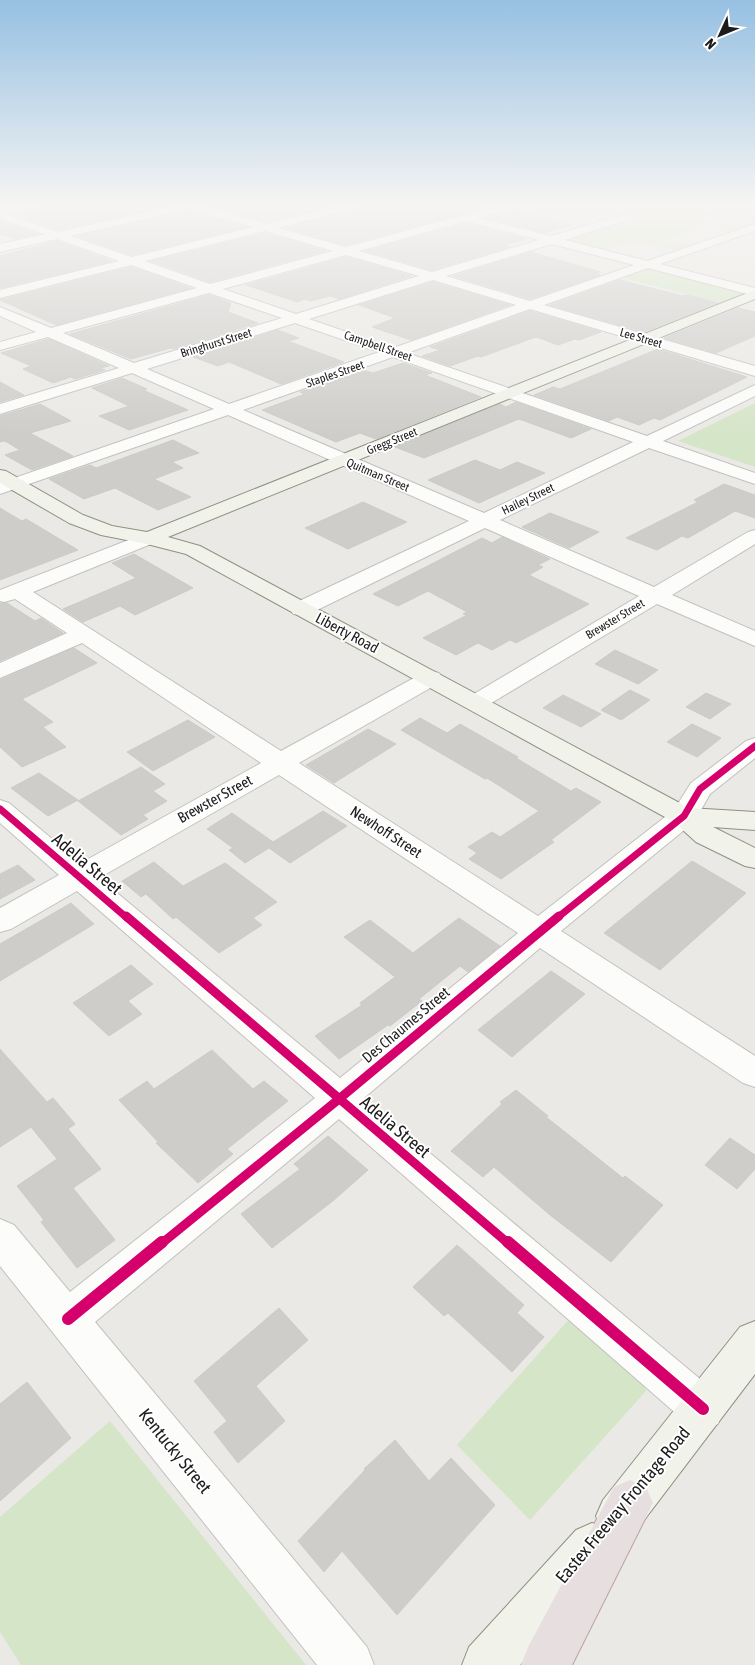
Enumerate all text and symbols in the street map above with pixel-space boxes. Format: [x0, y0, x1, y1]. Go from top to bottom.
north arrow [695, 10, 745, 60]
text: N [702, 36, 719, 53]
street label: Bringhurst Street [179, 325, 254, 360]
street label: Lee Street [618, 325, 664, 351]
street label: Campbell Street [342, 328, 414, 364]
street label: Staples Street [304, 357, 366, 390]
street label: Gregg Street [365, 424, 420, 457]
street label: Quitman Street [344, 455, 412, 495]
street label: Hailey Street [499, 480, 557, 518]
street label: Brewster Street [583, 596, 647, 642]
street label: Liberty Road [313, 609, 382, 656]
street label: Brewster Street [174, 771, 255, 826]
street label: Newhoff Street [347, 802, 425, 861]
street label: Adelia Street [48, 828, 127, 899]
street label: Des Chaumes Street [359, 983, 453, 1066]
street label: Adelia Street [356, 1091, 435, 1162]
street label: Kentucky Street [135, 1404, 216, 1497]
street label: Eastex Freeway Frontage Road [551, 1422, 694, 1587]

